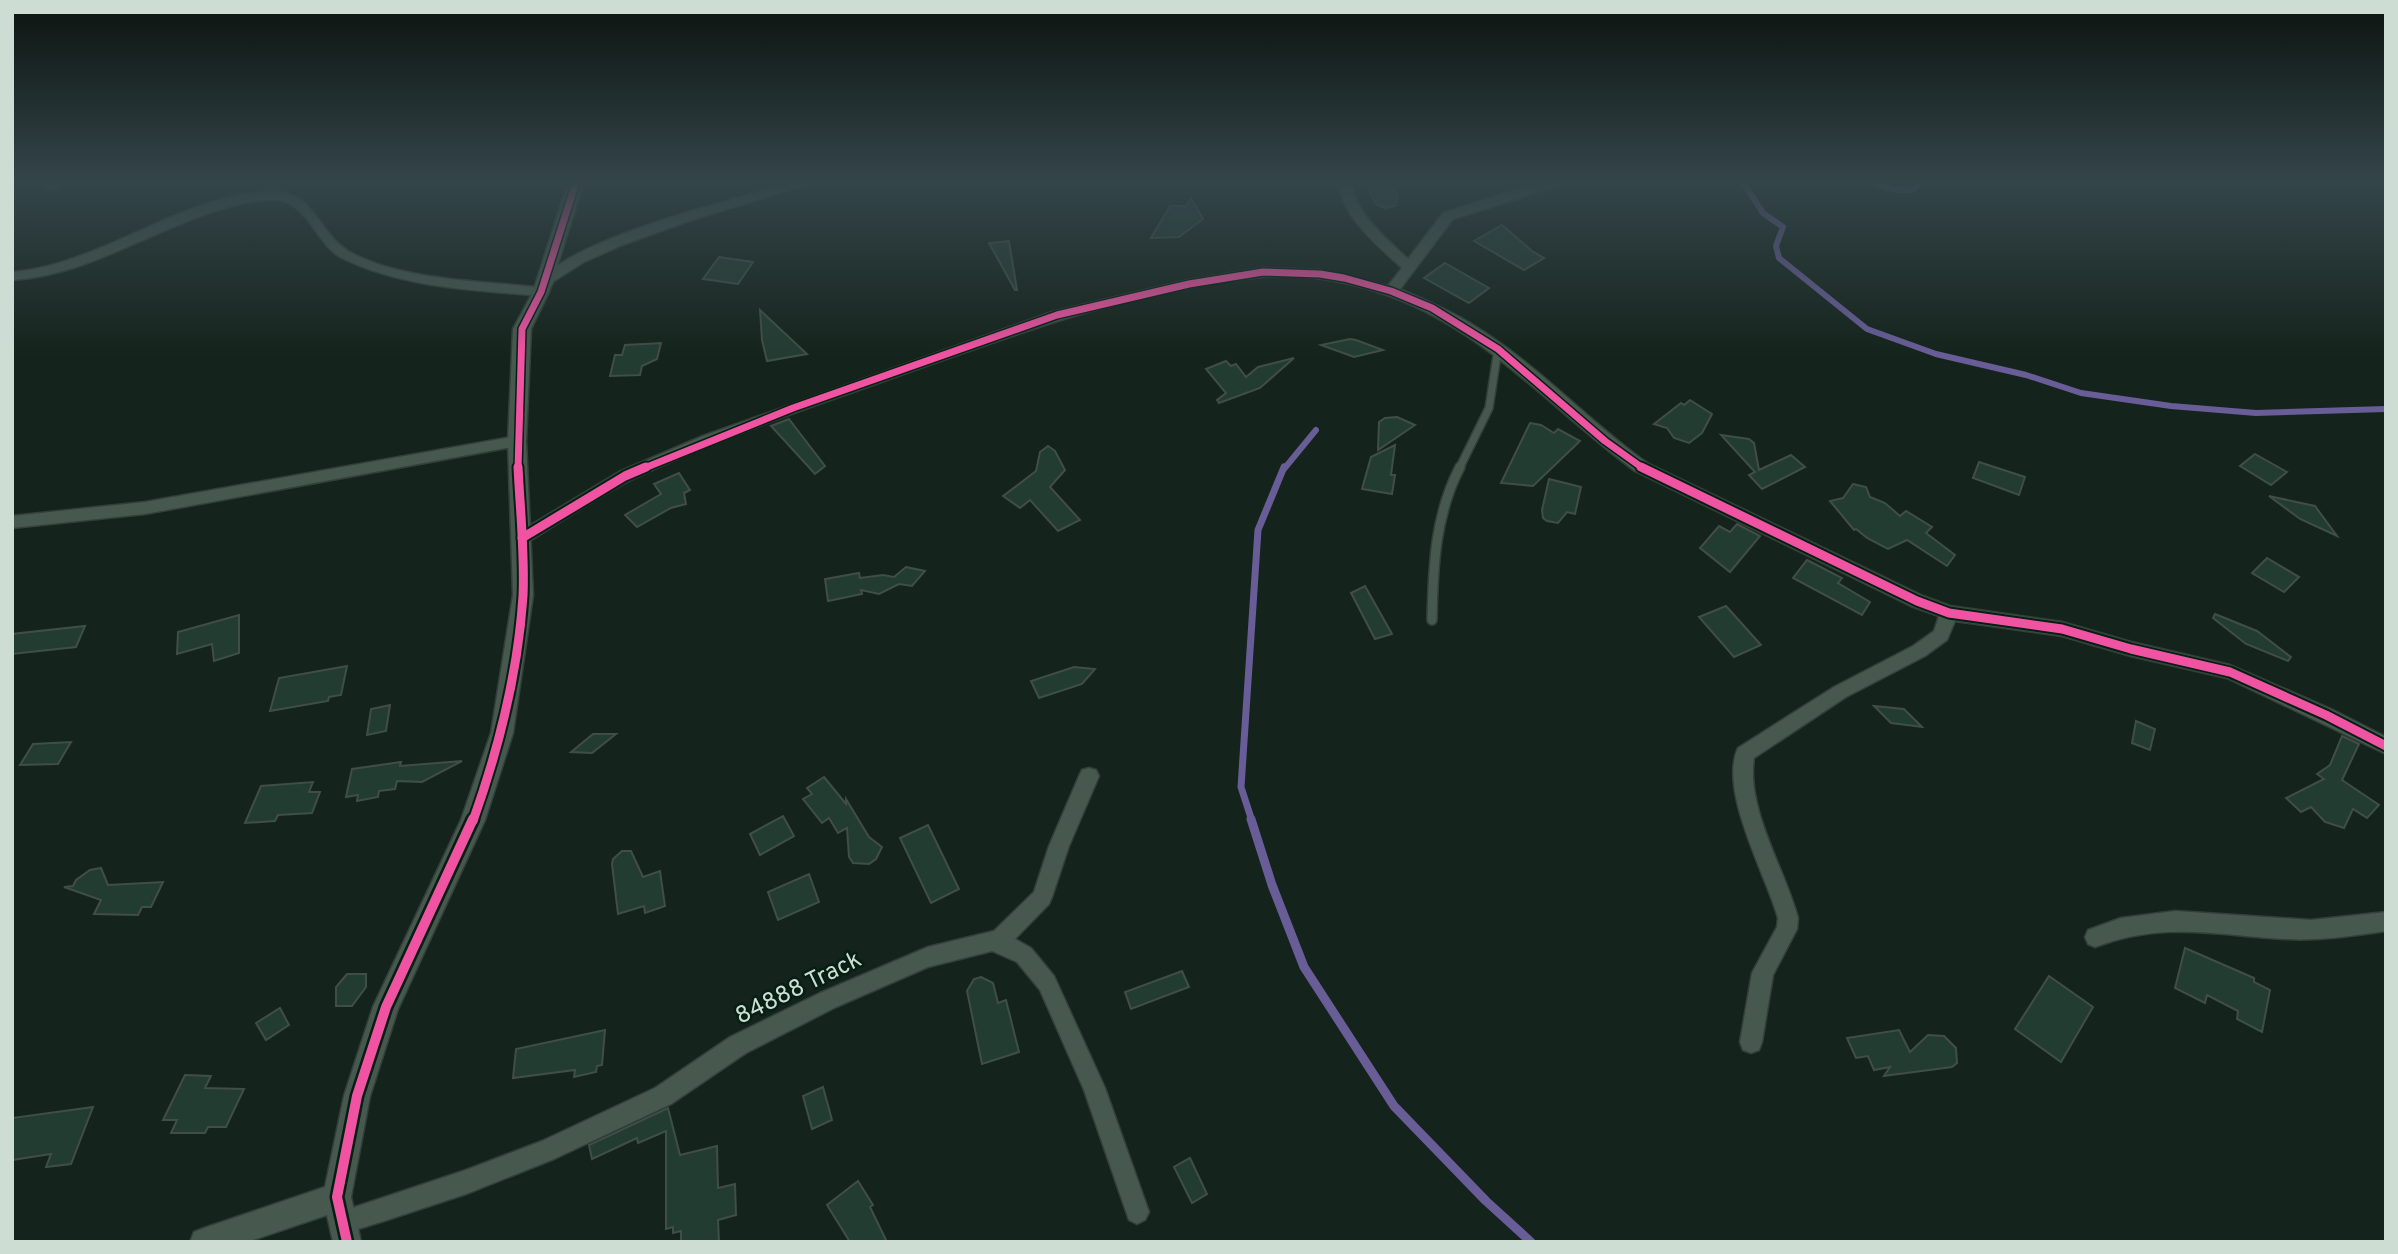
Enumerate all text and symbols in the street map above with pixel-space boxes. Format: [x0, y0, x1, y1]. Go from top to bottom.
street label: 84888 Track [731, 945, 867, 1032]

